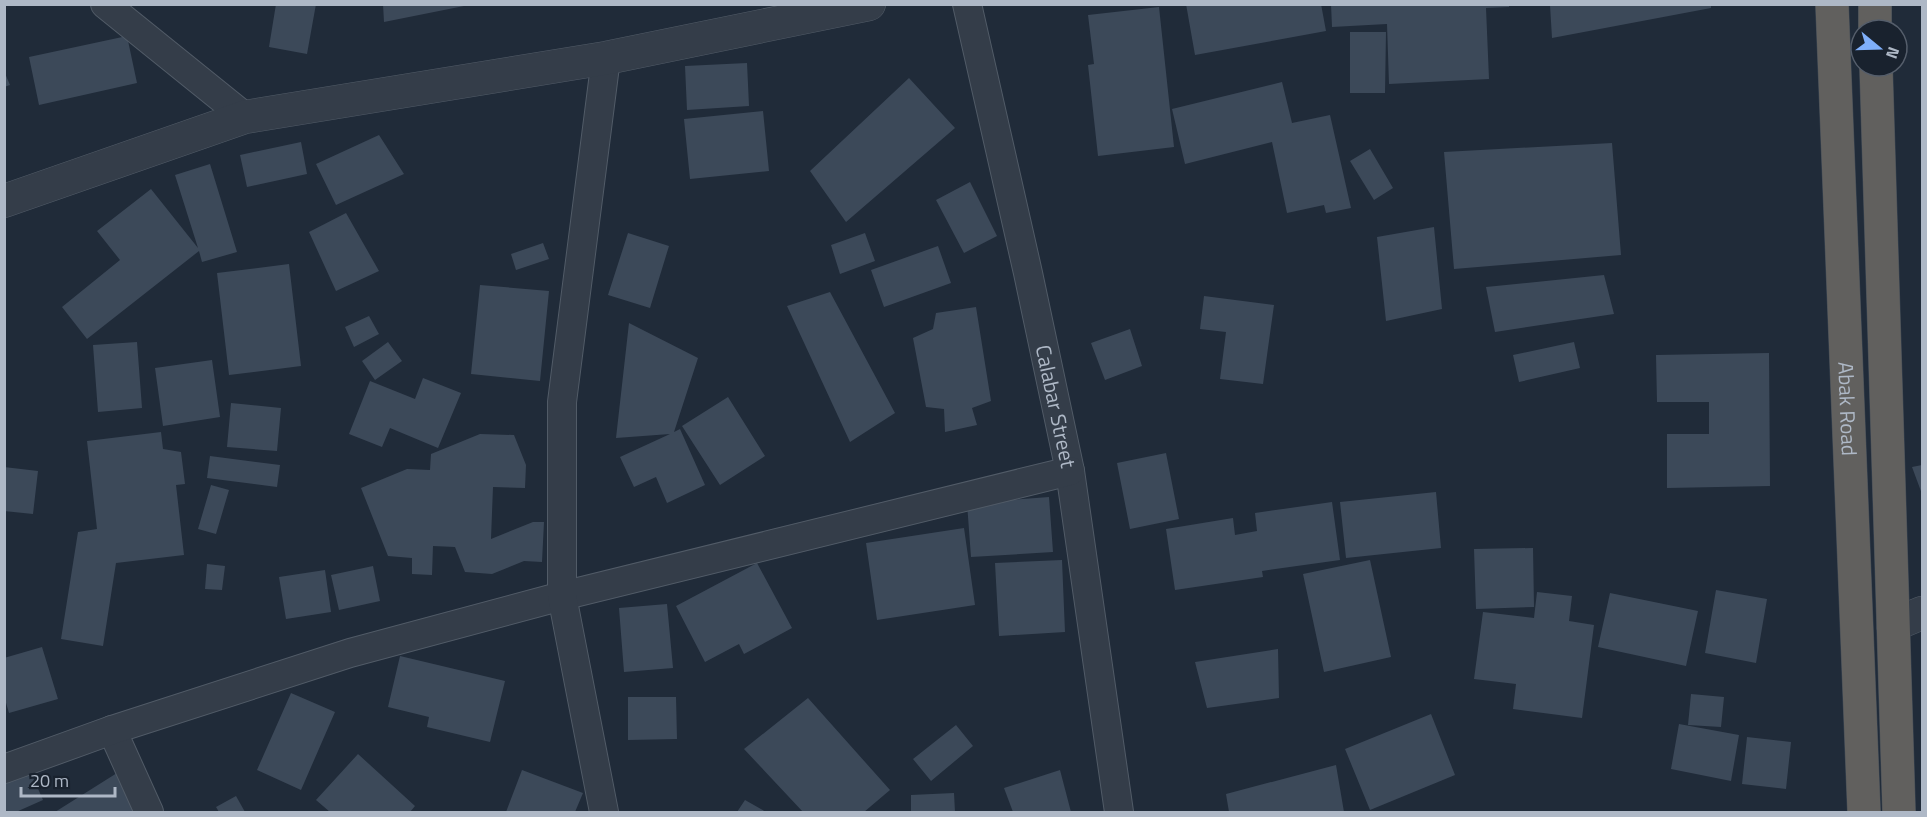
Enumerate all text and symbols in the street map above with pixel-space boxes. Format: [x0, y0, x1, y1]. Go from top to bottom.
north arrow [1849, 18, 1909, 78]
text: N [1880, 44, 1906, 62]
street label: Calabar Street [1028, 342, 1085, 471]
street label: Abak Road [1830, 361, 1866, 456]
scale bar [21, 760, 116, 798]
text: 20 m [30, 767, 69, 794]

